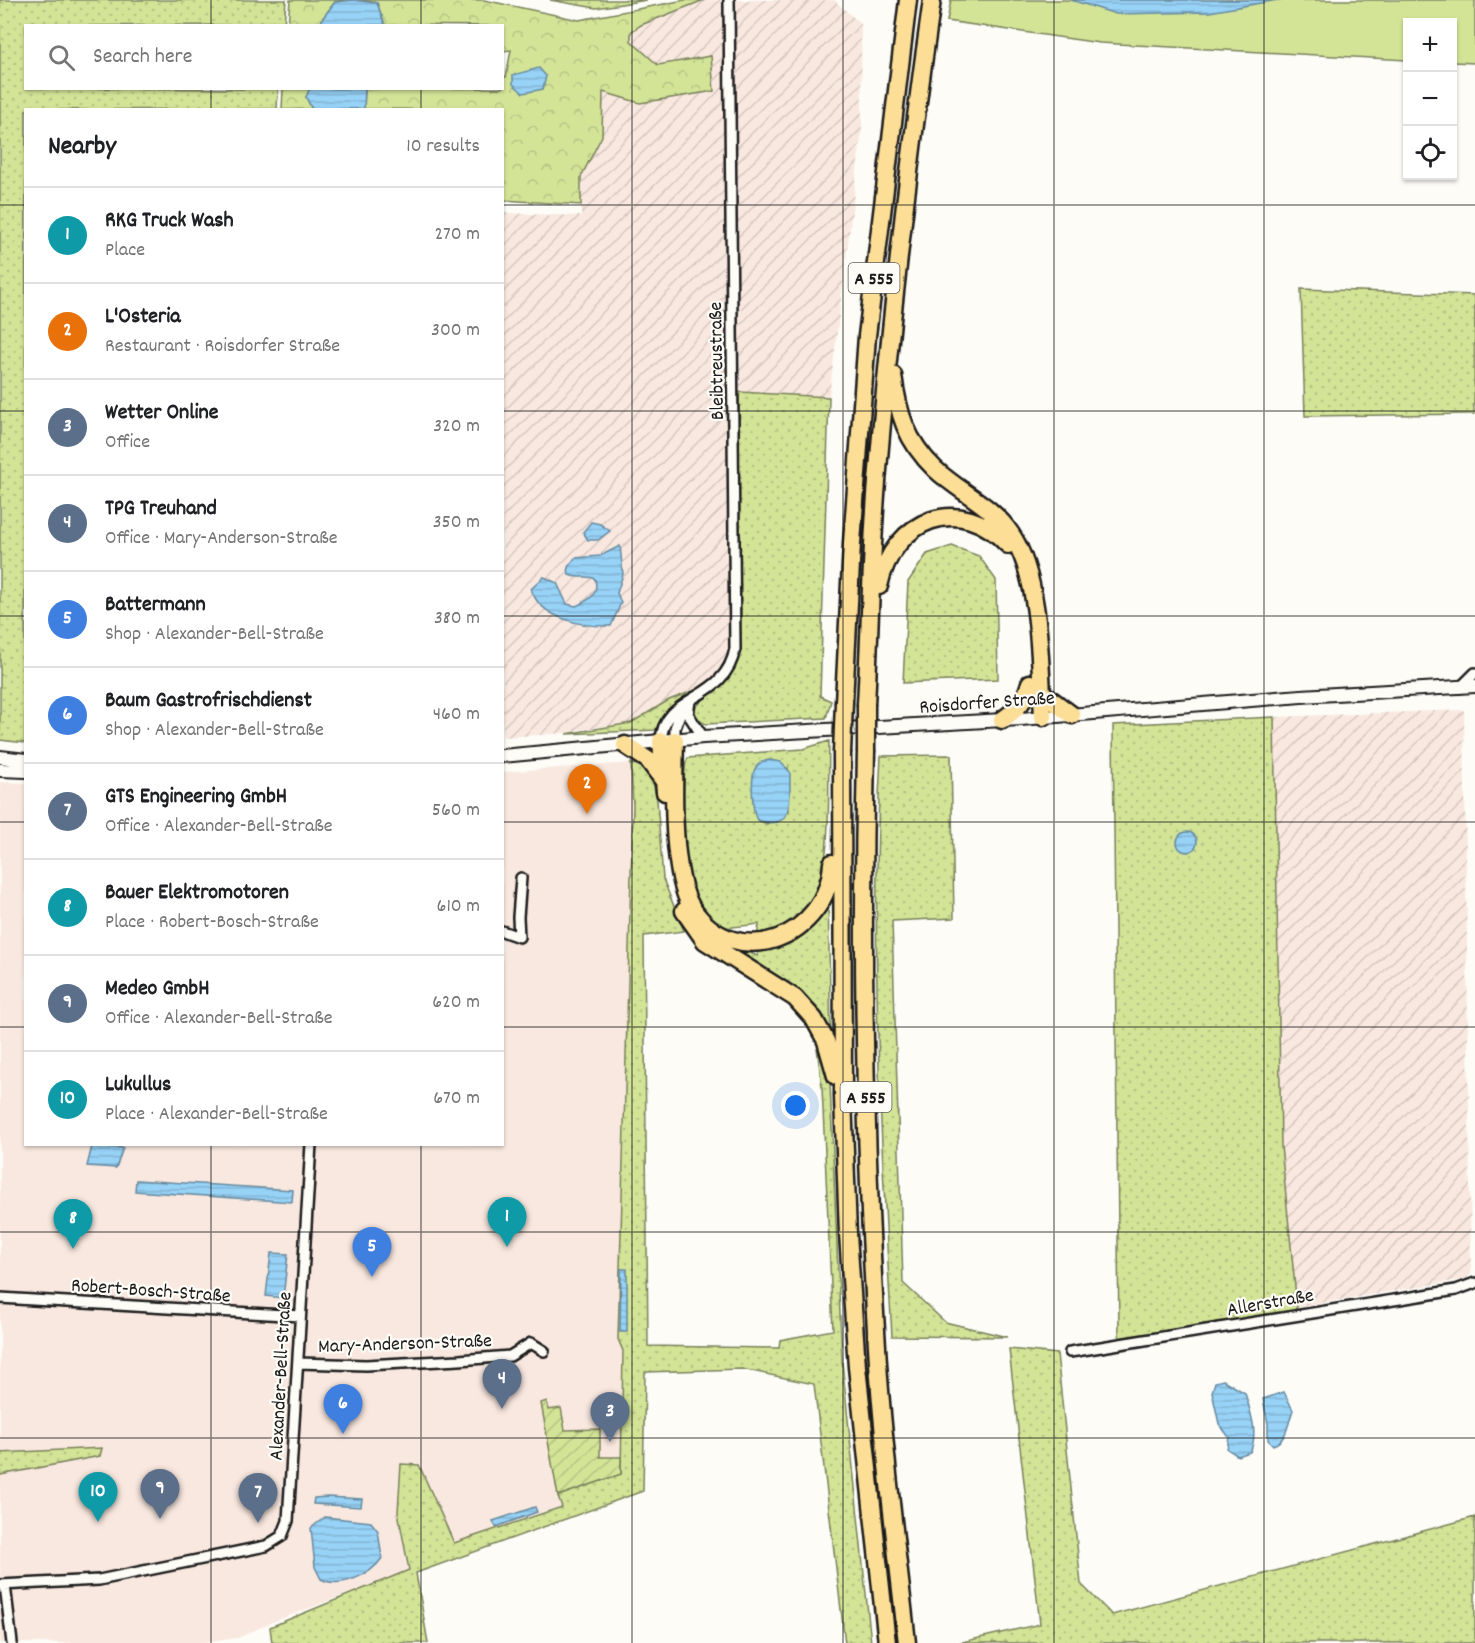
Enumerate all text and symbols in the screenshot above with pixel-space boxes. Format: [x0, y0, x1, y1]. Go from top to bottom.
map controls [1403, 18, 1457, 180]
button: + [1403, 18, 1457, 72]
search box [24, 24, 504, 90]
icon: search [45, 41, 78, 74]
text: Search here [93, 42, 192, 73]
button: − [1403, 72, 1457, 126]
button: locate [1403, 126, 1457, 180]
text: Nearby [48, 129, 116, 166]
text: 10 results [406, 133, 480, 161]
text: RKG Truck Wash [105, 206, 234, 237]
text: 1 [65, 221, 70, 249]
text: 270 m [434, 221, 480, 249]
text: Place [105, 237, 145, 265]
road number: A 555 [848, 263, 900, 293]
street label: Bleibtreustraße [703, 301, 733, 420]
text: L'Osteria [105, 302, 181, 333]
text: 2 [63, 317, 72, 345]
text: 300 m [431, 317, 480, 345]
text: Restaurant · Roisdorfer Straße [105, 333, 340, 361]
text: Wetter Online [105, 398, 218, 429]
text: 3 [63, 413, 72, 441]
text: 320 m [433, 413, 480, 441]
text: Office [105, 429, 150, 457]
text: TPG Treuhand [105, 494, 217, 525]
text: 4 [63, 509, 72, 537]
text: 350 m [433, 509, 480, 537]
text: Office · Mary-Anderson-Straße [105, 525, 338, 553]
text: Battermann [105, 590, 206, 621]
text: 5 [63, 605, 72, 633]
text: 380 m [434, 605, 480, 633]
text: Shop · Alexander-Bell-Straße [105, 621, 324, 649]
street label: Roisdorfer Straße [919, 685, 1056, 723]
text: Baum Gastrofrischdienst [105, 686, 312, 717]
text: 6 [63, 701, 72, 729]
text: 460 m [433, 701, 480, 729]
text: Shop · Alexander-Bell-Straße [105, 717, 324, 745]
pin: 2 [568, 764, 606, 814]
text: GTS Engineering GmbH [105, 782, 287, 813]
text: 7 [64, 797, 71, 825]
text: 560 m [432, 797, 480, 825]
text: Office · Alexander-Bell-Straße [105, 813, 333, 841]
text: Bauer Elektromotoren [105, 878, 289, 909]
text: 8 [63, 893, 72, 921]
text: 610 m [437, 893, 480, 921]
text: Place · Robert-Bosch-Straße [105, 909, 319, 937]
text: Medeo GmbH [105, 974, 209, 1005]
text: 9 [63, 989, 72, 1017]
text: 620 m [432, 989, 480, 1017]
text: Office · Alexander-Bell-Straße [105, 1005, 333, 1033]
text: Lukullus [105, 1070, 171, 1101]
road number: A 555 [840, 1082, 892, 1112]
text: 10 [60, 1085, 75, 1113]
text: 670 m [433, 1085, 480, 1113]
your location [781, 1091, 810, 1120]
text: Place · Alexander-Bell-Straße [105, 1101, 328, 1129]
pin: 1 [488, 1198, 526, 1247]
pin: 8 [54, 1200, 92, 1249]
pin: 5 [352, 1228, 392, 1277]
street label: Robert-Bosch-Straße [70, 1272, 232, 1312]
street label: Allerstraße [1225, 1283, 1316, 1325]
street label: Alexander-Bell-Straße [264, 1291, 300, 1461]
street label: Mary-Anderson-Straße [318, 1328, 493, 1362]
pin: 4 [482, 1360, 522, 1409]
pin: 6 [324, 1384, 362, 1434]
pin: 3 [590, 1392, 630, 1442]
pin: 9 [140, 1470, 180, 1519]
pin: 10 [78, 1472, 118, 1522]
pin: 7 [238, 1474, 278, 1523]

